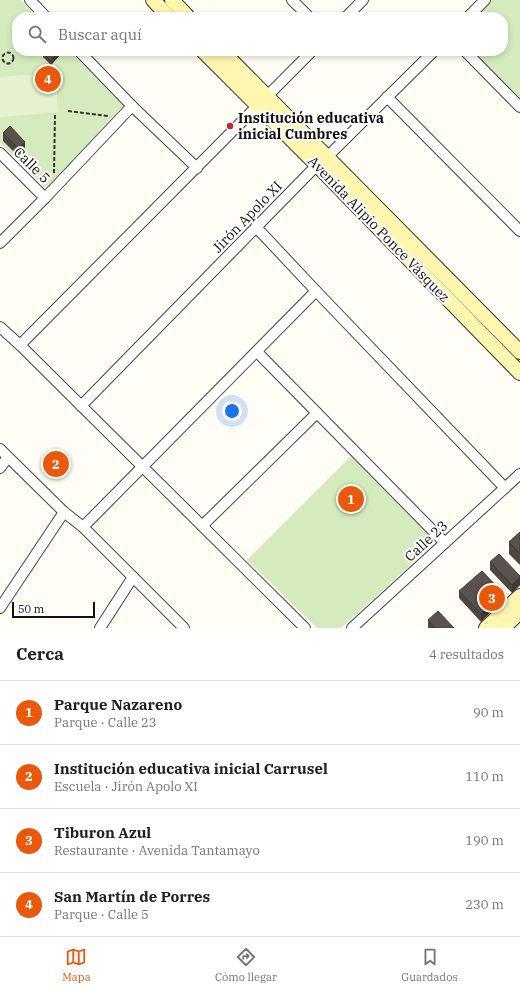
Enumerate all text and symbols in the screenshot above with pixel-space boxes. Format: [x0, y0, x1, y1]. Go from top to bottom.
search box [12, 12, 508, 56]
icon: search [26, 23, 48, 45]
text: Buscar aquí [58, 25, 142, 44]
pin: 4 [35, 64, 61, 94]
place label: Institución educativa inicial Cumbres [238, 109, 384, 143]
marker: Institución educativa inicial Cumbres [225, 121, 235, 131]
street label: Calle 5 [10, 143, 54, 187]
street label: Avenida Alipio Ponce Vásquez [304, 152, 454, 306]
street label: Jirón Apolo XI [208, 177, 286, 257]
your location [222, 401, 242, 421]
pin: 2 [43, 449, 69, 479]
pin: 1 [338, 484, 364, 514]
street label: Calle 23 [401, 516, 451, 566]
pin: 3 [479, 583, 505, 613]
scale bar [12, 600, 95, 619]
text: 50 m [18, 602, 44, 616]
text: Cerca [16, 643, 64, 665]
text: 4 resultados [429, 646, 504, 663]
text: Parque Nazareno [54, 695, 182, 714]
text: 1 [25, 704, 33, 721]
text: 90 m [473, 704, 504, 721]
text: Parque · Calle 23 [54, 714, 157, 731]
text: Institución educativa inicial Carrusel [54, 759, 328, 778]
text: 2 [25, 768, 33, 785]
text: 110 m [465, 768, 504, 785]
text: Escuela · Jirón Apolo XI [54, 778, 198, 795]
text: Tiburon Azul [54, 823, 151, 842]
text: 3 [25, 832, 33, 849]
text: 190 m [465, 832, 504, 849]
text: Restaurante · Avenida Tantamayo [54, 842, 260, 859]
text: San Martín de Porres [54, 887, 210, 906]
text: 4 [25, 896, 33, 913]
text: 230 m [465, 896, 504, 913]
text: Parque · Calle 5 [54, 906, 149, 923]
tab: Mapa [62, 946, 91, 984]
tab: Cómo llegar [215, 946, 277, 984]
tab: Guardados [401, 946, 458, 984]

